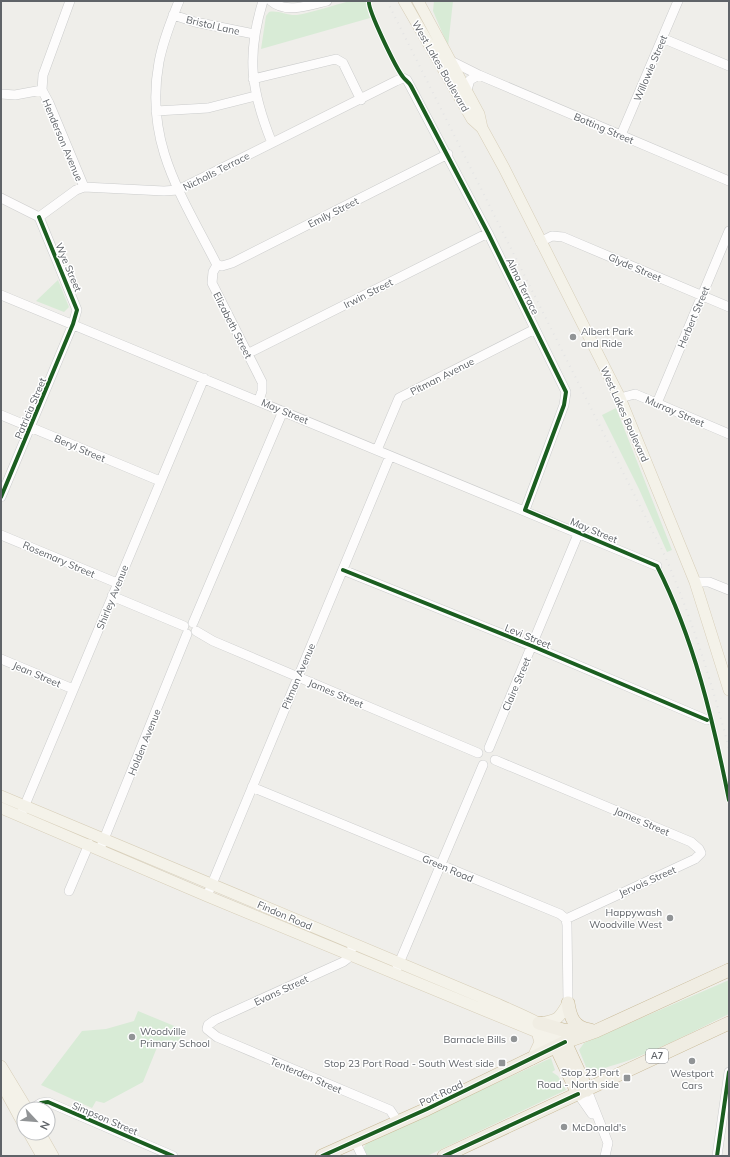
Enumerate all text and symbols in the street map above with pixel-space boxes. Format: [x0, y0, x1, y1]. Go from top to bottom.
street label: Bristol Lane [185, 13, 241, 38]
street label: West Lakes Boulevard [409, 18, 472, 114]
street label: Willowie Street [631, 33, 670, 103]
street label: Henderson Avenue [39, 97, 86, 183]
street label: Botting Street [572, 110, 636, 147]
street label: Nicholls Terrace [181, 149, 252, 194]
street label: Emily Street [306, 194, 361, 231]
street label: Wye Street [52, 241, 85, 294]
street label: Glyde Street [606, 250, 664, 285]
street label: Alma Terrace [503, 256, 542, 317]
street label: Irwin Street [341, 275, 396, 311]
street label: Herbert Street [675, 284, 712, 350]
street label: Elizabeth Street [210, 290, 255, 361]
place label: Albert Park and Ride [581, 325, 634, 350]
marker: Albert Park and Ride [568, 332, 578, 342]
street label: Pitman Avenue [408, 355, 477, 398]
street label: West Lakes Boulevard [598, 364, 651, 464]
street label: Patricia Street [12, 375, 49, 441]
street label: Murray Street [643, 393, 707, 430]
street label: May Street [259, 396, 311, 427]
street label: Beryl Street [52, 432, 108, 465]
street label: May Street [568, 515, 620, 546]
street label: Rosemary Street [21, 538, 97, 581]
street label: Shirley Avenue [94, 563, 131, 631]
street label: Levi Street [503, 621, 553, 652]
street label: Pitman Avenue [279, 641, 318, 711]
street label: Claire Street [499, 655, 534, 713]
street label: Jean Street [11, 659, 63, 691]
street label: James Street [306, 676, 366, 711]
street label: Holden Avenue [125, 707, 164, 777]
street label: James Street [612, 804, 672, 839]
street label: Green Road [420, 852, 476, 885]
street label: Jervois Street [617, 863, 678, 900]
street label: Findon Road [255, 898, 314, 933]
place label: Happywash Woodville West [589, 906, 662, 931]
marker: Happywash Woodville West [665, 913, 675, 923]
street label: Evans Street [252, 972, 311, 1009]
place label: Woodville Primary School [140, 1025, 210, 1050]
marker: Woodville Primary School [127, 1032, 137, 1042]
place label: Barnacle Bills [443, 1033, 506, 1046]
marker: Barnacle Bills [509, 1034, 519, 1044]
road number: A7 [646, 1049, 668, 1063]
street label: Tenterden Street [268, 1055, 344, 1097]
marker: Westport Cars [687, 1056, 697, 1066]
place label: Stop 23 Port Road - South West side [324, 1057, 494, 1070]
marker: Stop 23 Port Road - South West side [497, 1058, 507, 1068]
place label: Stop 23 Port Road - North side [537, 1066, 619, 1091]
place label: Westport Cars [670, 1067, 714, 1092]
marker: Stop 23 Port Road - North side [622, 1073, 632, 1083]
street label: Port Road [417, 1078, 465, 1109]
street label: Simpson Street [70, 1099, 140, 1138]
north arrow [16, 1101, 56, 1141]
text: N [37, 1119, 53, 1132]
place label: McDonald's [572, 1121, 626, 1134]
marker: McDonald's [559, 1122, 569, 1132]

